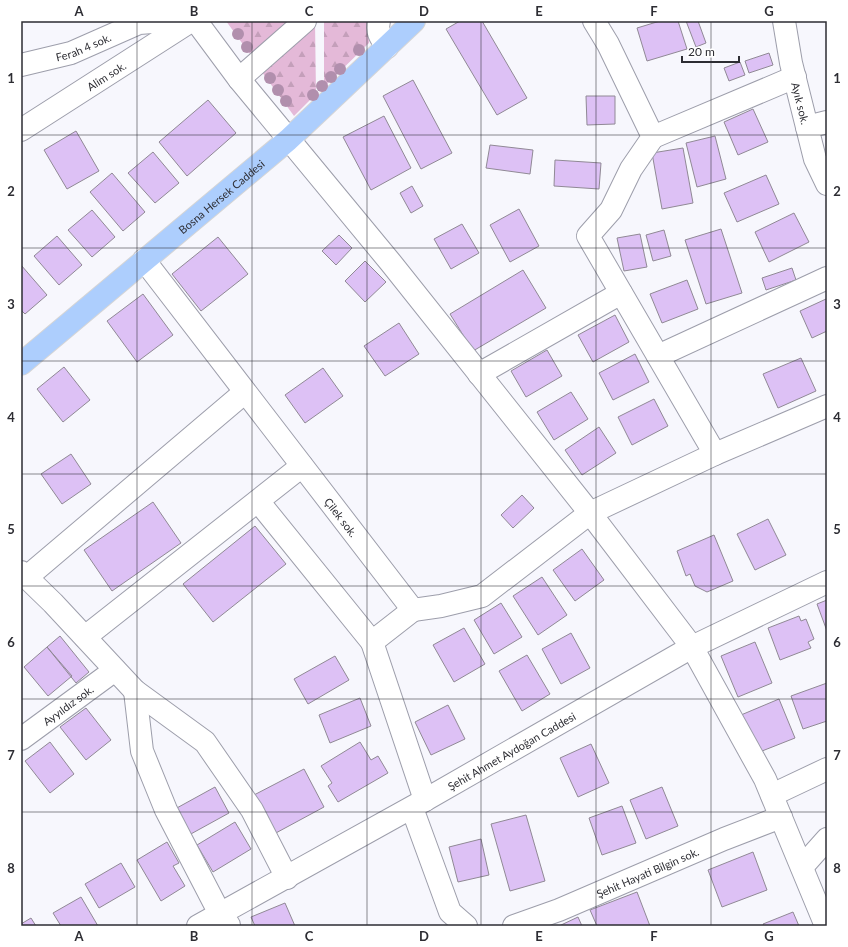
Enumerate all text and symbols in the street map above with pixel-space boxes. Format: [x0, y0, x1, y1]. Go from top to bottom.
text: A [73, 3, 84, 19]
text: B [190, 3, 199, 19]
text: C [305, 3, 314, 19]
text: D [419, 3, 429, 19]
text: E [535, 3, 543, 19]
text: F [650, 3, 658, 19]
text: G [764, 3, 774, 19]
street label: Ferah 4 sok. [54, 30, 113, 63]
scale bar [682, 38, 739, 64]
text: 20 m [688, 44, 715, 59]
street label: Alim sok. [84, 58, 128, 93]
text: 1 [7, 70, 15, 86]
text: 1 [833, 70, 841, 86]
street label: Ayık sok. [790, 81, 813, 126]
street label: Bosna Hersek Caddesi [175, 156, 267, 236]
text: 2 [7, 183, 15, 199]
text: 2 [833, 183, 841, 199]
text: 3 [7, 296, 15, 312]
text: 3 [833, 296, 841, 312]
text: 4 [7, 409, 15, 425]
text: 4 [833, 409, 841, 425]
street label: Çilek sok. [322, 495, 361, 539]
text: 5 [7, 521, 15, 537]
text: 5 [833, 521, 841, 537]
text: 6 [7, 634, 15, 650]
text: 6 [833, 634, 841, 650]
street label: Ayyıldız sok. [40, 682, 96, 728]
street label: Şehit Ahmet Aydoğan Caddesi [445, 709, 578, 792]
text: 7 [7, 747, 15, 763]
text: 7 [833, 747, 841, 763]
street label: Şehit Hayati Bilgin sok. [594, 844, 701, 900]
text: 8 [7, 860, 15, 876]
text: 8 [833, 860, 841, 876]
text: A [73, 928, 84, 944]
text: B [190, 928, 199, 944]
text: C [305, 928, 314, 944]
text: D [419, 928, 429, 944]
text: E [535, 928, 543, 944]
text: F [650, 928, 658, 944]
text: G [764, 928, 774, 944]

